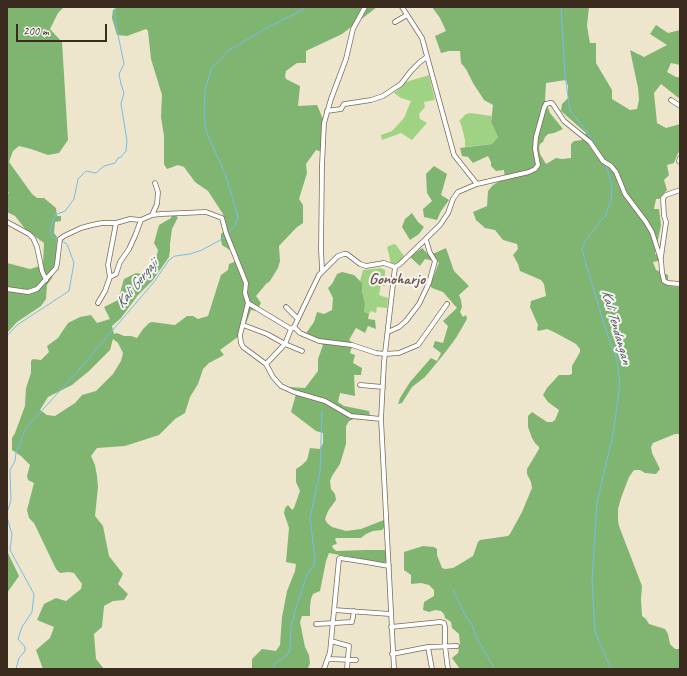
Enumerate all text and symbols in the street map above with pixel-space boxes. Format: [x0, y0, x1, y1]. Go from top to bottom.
scale bar [18, 16, 109, 42]
text: 200 m [23, 23, 49, 39]
water label: Kali Gergaji [112, 256, 162, 312]
district label: Gonoharjo [369, 270, 425, 290]
water label: Kali Tendangan [597, 288, 635, 366]

